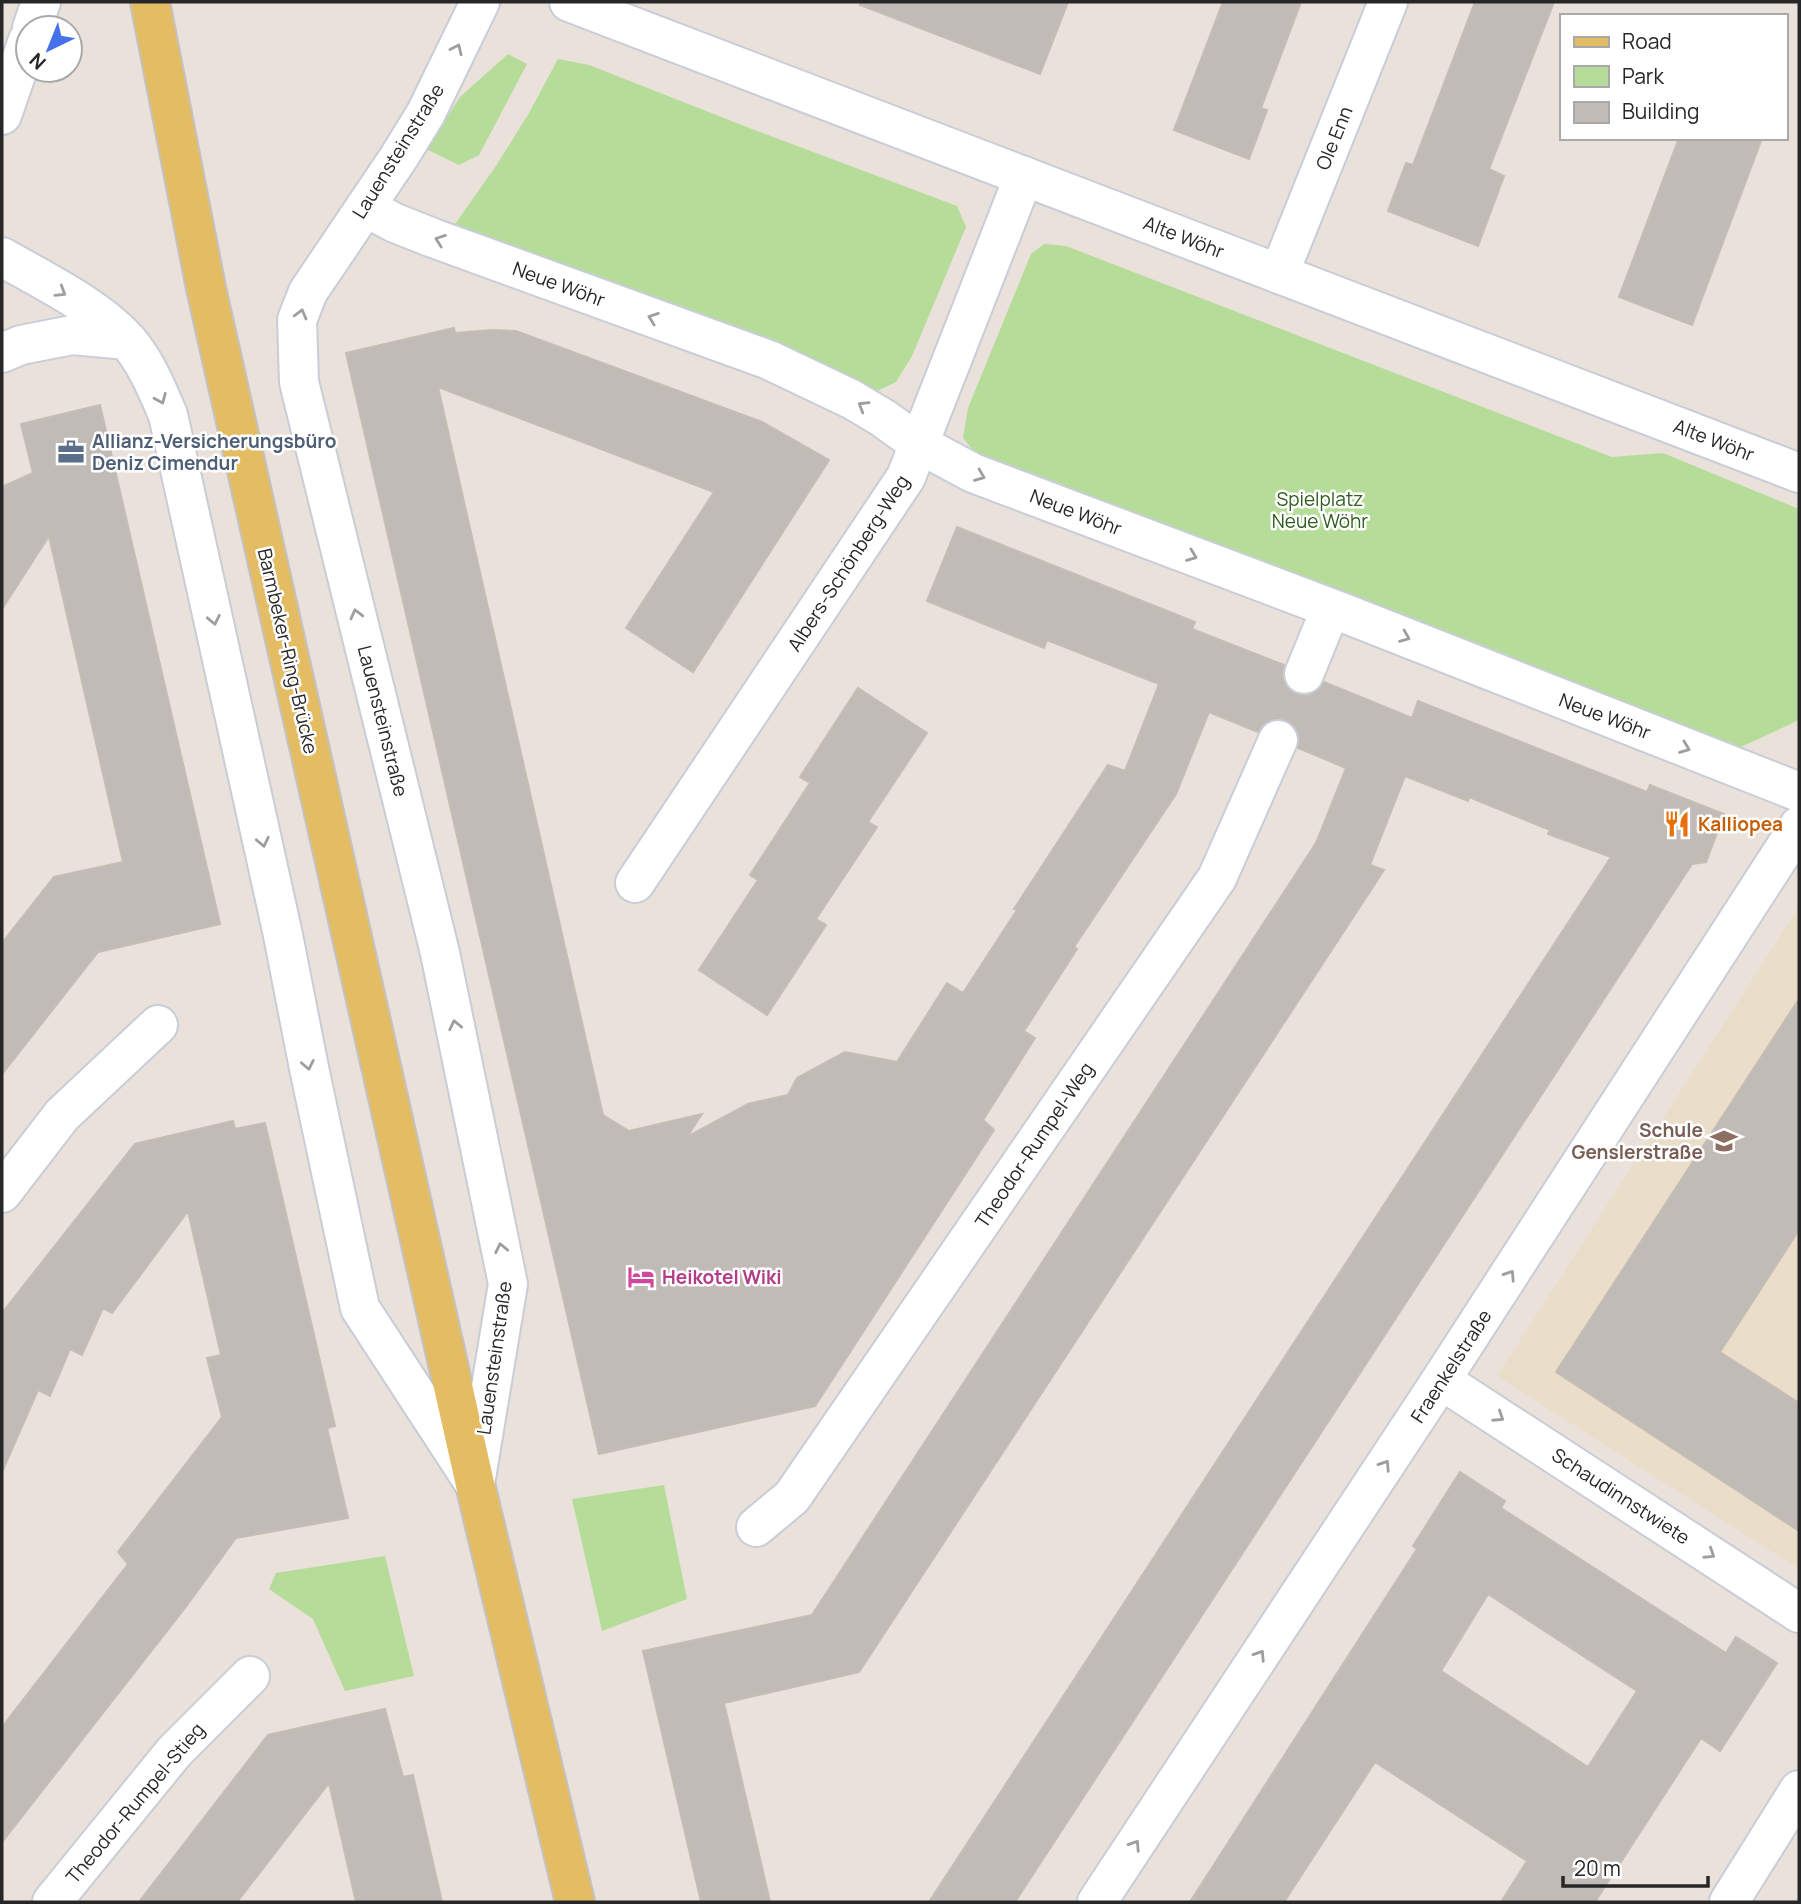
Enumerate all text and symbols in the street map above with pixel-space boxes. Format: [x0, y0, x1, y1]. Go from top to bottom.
north arrow [14, 14, 84, 84]
legend [1560, 14, 1787, 140]
text: Road [1622, 27, 1672, 55]
one-way arrow [449, 44, 463, 56]
text: N [24, 47, 51, 76]
text: Park [1622, 62, 1664, 90]
street label: Lauensteinstraße [346, 78, 450, 224]
text: Building [1622, 97, 1699, 125]
street label: Ole Enn [1309, 102, 1359, 174]
street label: Alte Wöhr [1140, 210, 1228, 264]
one-way arrow [434, 235, 446, 249]
street label: Neue Wöhr [509, 255, 609, 313]
one-way arrow [53, 283, 66, 296]
one-way arrow [292, 308, 307, 320]
one-way arrow [648, 312, 660, 326]
one-way arrow [153, 392, 167, 404]
one-way arrow [857, 401, 870, 414]
street label: Alte Wöhr [1670, 413, 1758, 467]
place label: Allianz-Versicherungsbüro Deniz Cimendur [92, 428, 336, 476]
office icon: Allianz-Versicherungsbüro Deniz Cimendur [56, 437, 86, 467]
one-way arrow [973, 467, 985, 481]
street label: Albers-Schönberg-Weg [781, 470, 915, 656]
street label: Neue Wöhr [1026, 483, 1126, 541]
park label: Spielplatz Neue Wöhr [1272, 486, 1368, 534]
street label: Barmbeker-Ring-Brücke [252, 546, 324, 756]
one-way arrow [1186, 548, 1198, 562]
one-way arrow [350, 608, 364, 620]
one-way arrow [205, 614, 220, 626]
one-way arrow [1398, 629, 1410, 643]
street label: Lauensteinstraße [352, 643, 414, 799]
street label: Neue Wöhr [1555, 687, 1655, 745]
one-way arrow [1678, 739, 1690, 753]
restaurant icon: Kalliopea [1662, 809, 1692, 839]
place label: Kalliopea [1698, 811, 1783, 837]
one-way arrow [254, 836, 269, 848]
one-way arrow [448, 1019, 463, 1031]
street label: Theodor-Rumpel-Weg [969, 1057, 1099, 1233]
one-way arrow [300, 1059, 315, 1071]
place label: Schule Genslerstraße [1572, 1117, 1703, 1165]
school or university icon: Schule Genslerstraße [1709, 1126, 1739, 1156]
one-way arrow [494, 1242, 509, 1254]
hotel icon: Heikotel Wiki [626, 1262, 656, 1292]
place label: Heikotel Wiki [662, 1264, 782, 1290]
one-way arrow [1501, 1269, 1514, 1282]
street label: Lauensteinstraße [470, 1280, 518, 1436]
street label: Fraenkelstraße [1405, 1304, 1497, 1428]
one-way arrow [1491, 1409, 1504, 1422]
street label: Schaudinnstwiete [1547, 1442, 1695, 1550]
one-way arrow [1377, 1460, 1390, 1473]
one-way arrow [1703, 1546, 1716, 1559]
one-way arrow [1252, 1650, 1265, 1663]
street label: Theodor-Rumpel-Stieg [60, 1717, 210, 1889]
one-way arrow [1127, 1840, 1139, 1853]
scale bar [1563, 1844, 1708, 1888]
text: 20 m [1574, 1854, 1621, 1882]

